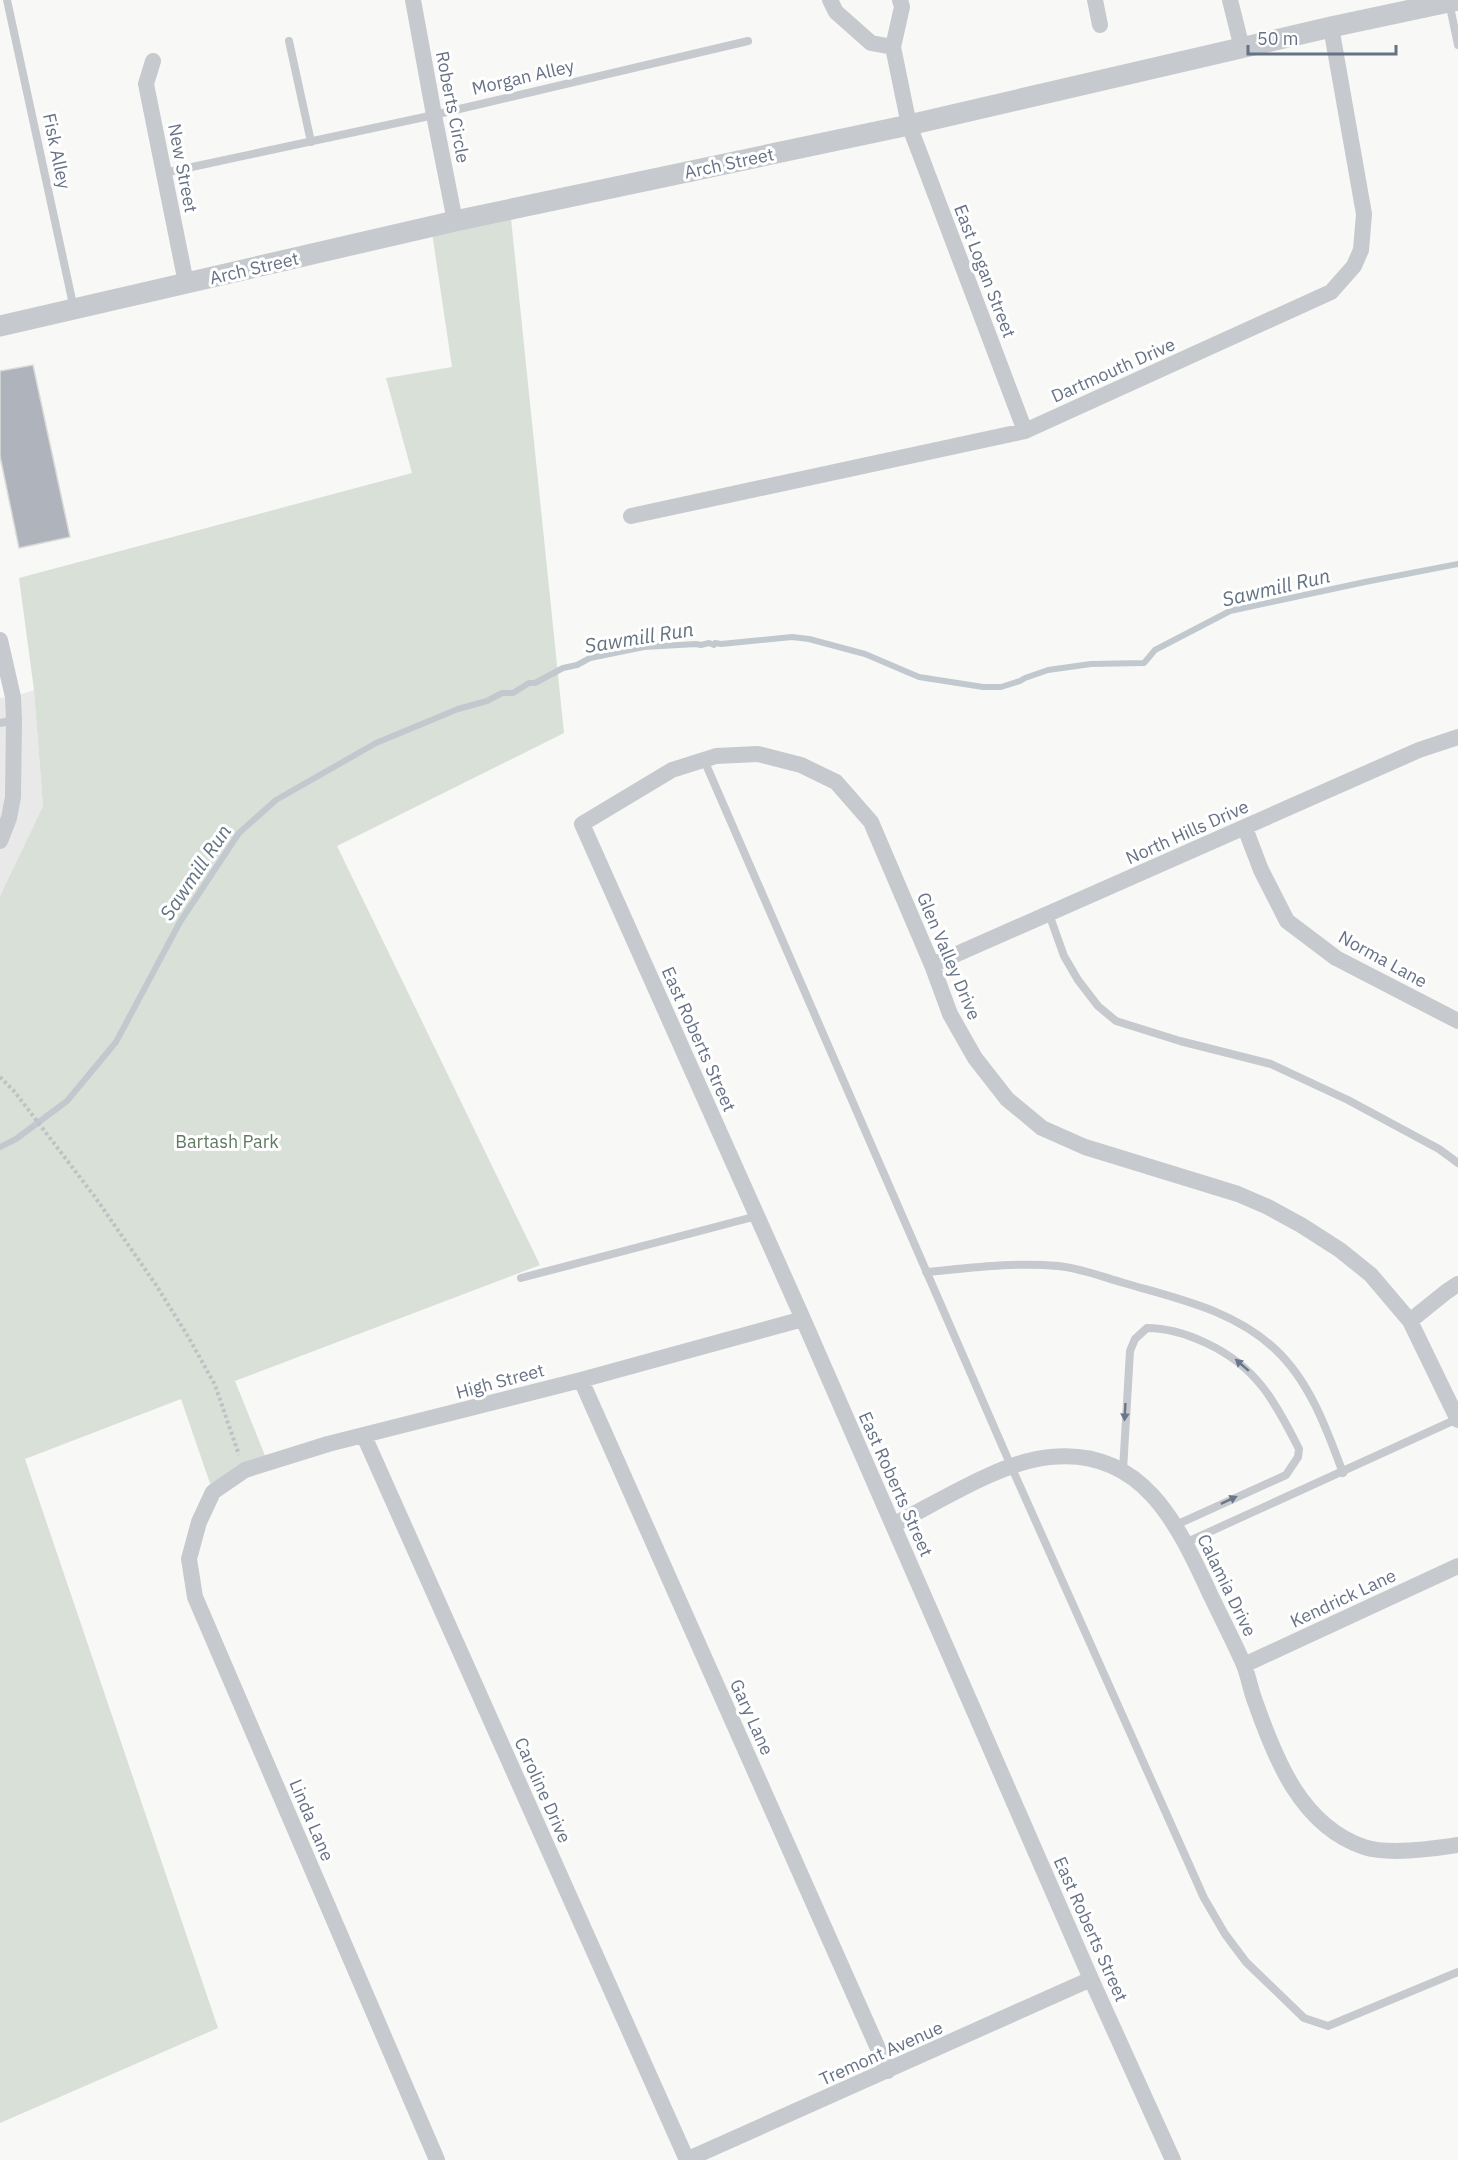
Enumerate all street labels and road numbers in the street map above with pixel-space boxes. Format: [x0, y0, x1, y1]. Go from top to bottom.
street label: Roberts Circle [431, 49, 475, 165]
street label: Morgan Alley [470, 54, 576, 100]
street label: Fisk Alley [38, 111, 76, 191]
street label: New Street [163, 122, 203, 214]
street label: Arch Street [682, 142, 776, 184]
street label: East Logan Street [949, 201, 1021, 341]
street label: Arch Street [207, 247, 301, 289]
street label: Dartmouth Drive [1047, 332, 1179, 408]
street label: North Hills Drive [1122, 795, 1252, 869]
street label: Glen Valley Drive [912, 889, 986, 1023]
street label: Norma Lane [1335, 925, 1431, 993]
street label: East Roberts Street [657, 963, 741, 1115]
street label: High Street [453, 1358, 547, 1404]
street label: East Roberts Street [854, 1408, 938, 1560]
street label: Calamia Drive [1192, 1530, 1262, 1640]
street label: Kendrick Lane [1286, 1563, 1400, 1633]
street label: Gary Lane [725, 1675, 779, 1759]
street label: Caroline Drive [510, 1734, 577, 1846]
street label: Linda Lane [284, 1776, 340, 1865]
street label: East Roberts Street [1049, 1853, 1133, 2005]
street label: Tremont Avenue [816, 2015, 946, 2090]

